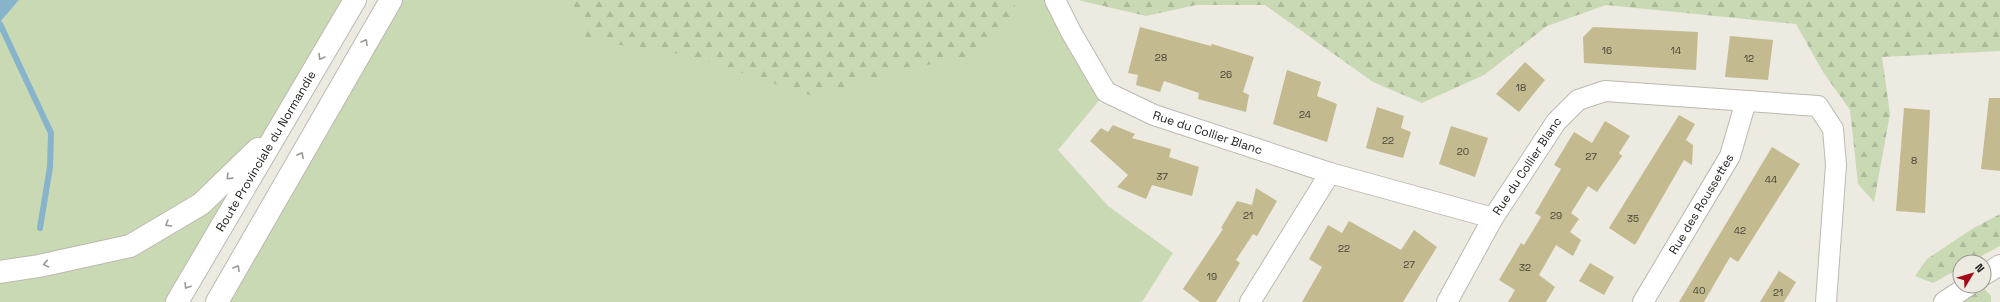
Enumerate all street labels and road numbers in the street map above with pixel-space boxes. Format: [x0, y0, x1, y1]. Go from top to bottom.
street label: Route Provinciale du Normandie [212, 68, 319, 235]
street label: Rue du Collier Blanc [1151, 107, 1265, 158]
street label: Rue du Collier Blanc [1489, 113, 1565, 218]
street label: Rue des Roussettes [1665, 151, 1737, 257]

